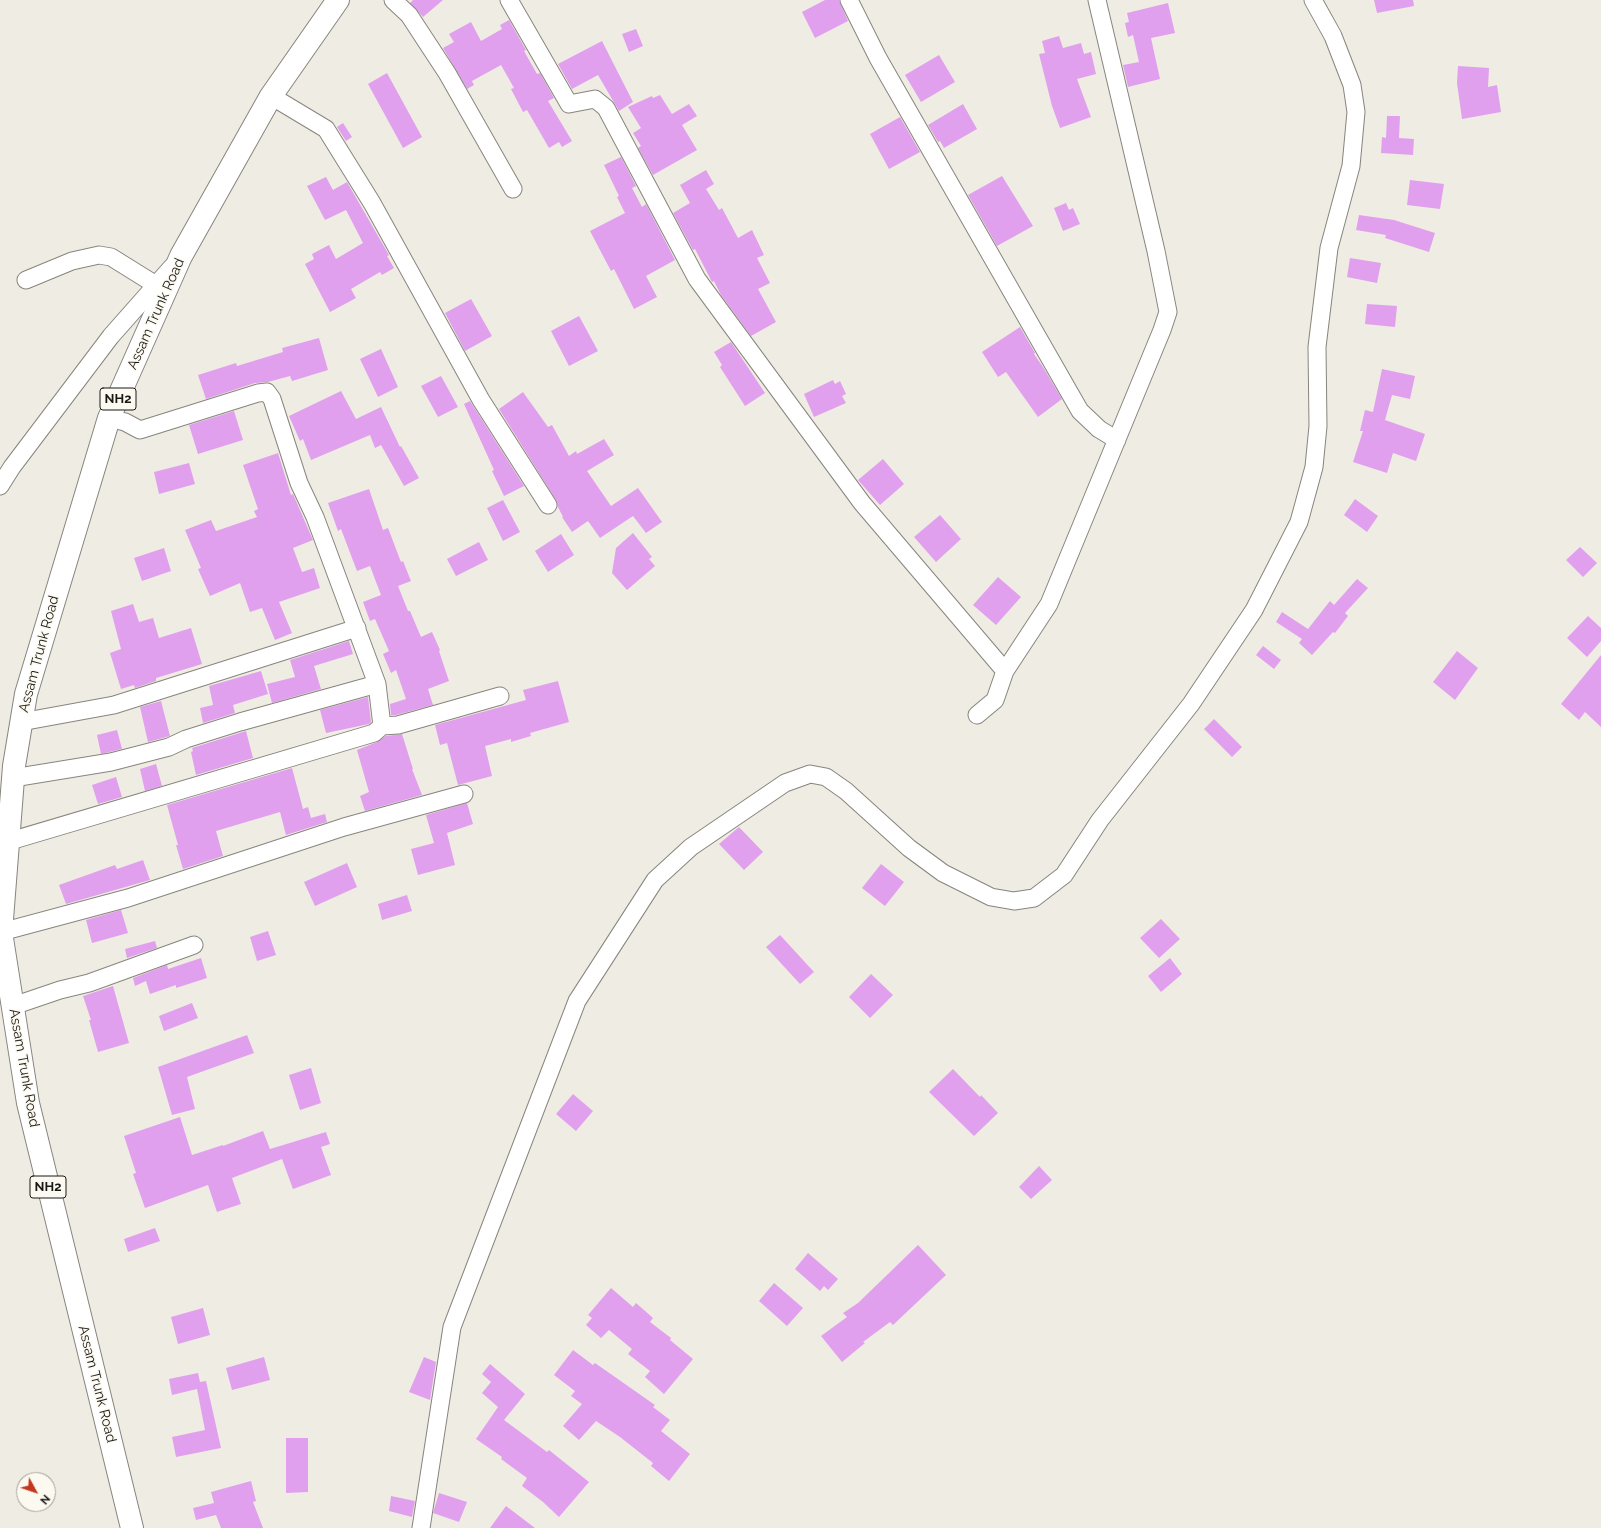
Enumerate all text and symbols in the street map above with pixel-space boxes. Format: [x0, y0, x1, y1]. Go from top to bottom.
street label: Assam Trunk Road [124, 256, 188, 372]
road number: NH2 [100, 388, 136, 410]
street label: Assam Trunk Road [15, 594, 63, 714]
street label: Assam Trunk Road [5, 1007, 43, 1129]
road number: NH2 [30, 1176, 66, 1198]
street label: Assam Trunk Road [74, 1324, 120, 1444]
north arrow [16, 1472, 56, 1512]
text: N [37, 1492, 52, 1507]

